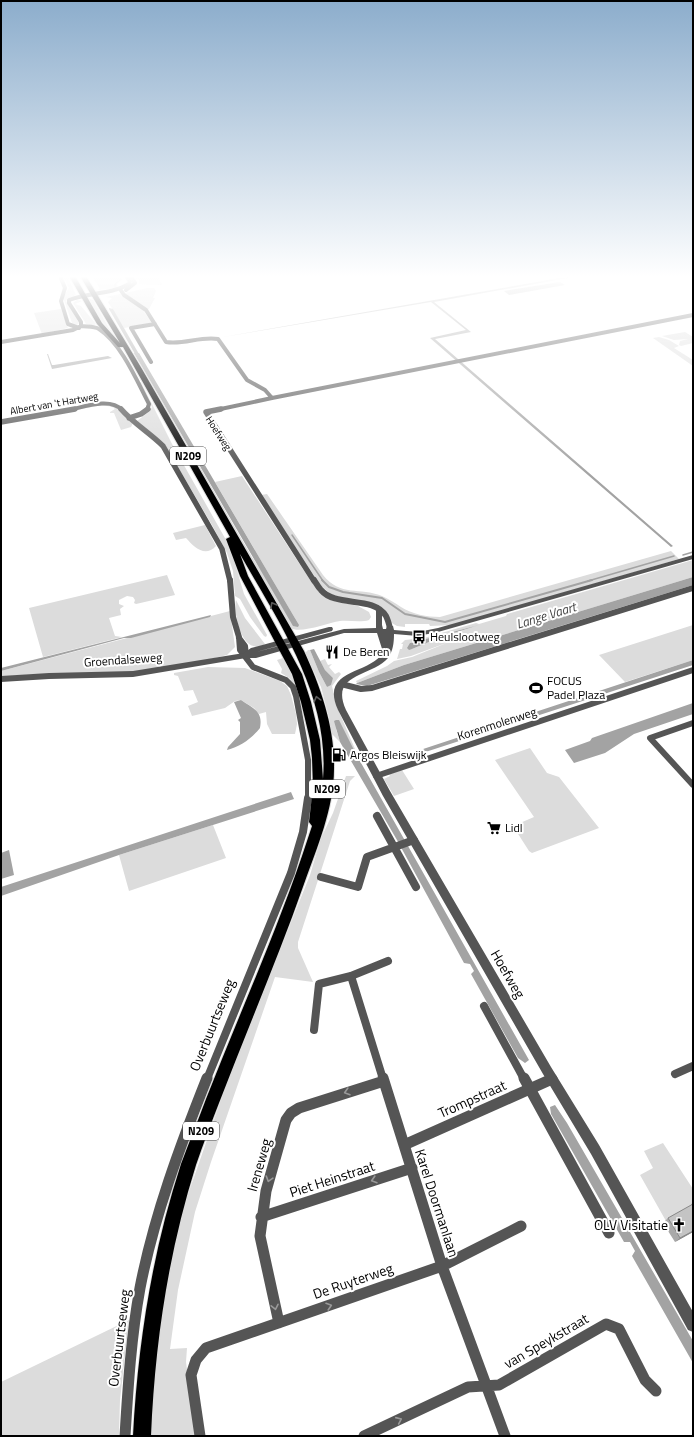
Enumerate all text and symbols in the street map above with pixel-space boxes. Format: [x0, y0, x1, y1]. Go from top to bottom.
street label: Albert van 't Hartweg [9, 388, 99, 419]
street label: Hoefweg [202, 413, 235, 453]
road number: N209 [170, 447, 206, 465]
water label: Lange Vaart [514, 596, 580, 634]
one-way arrow [271, 602, 278, 609]
place label: Heulslootweg [430, 627, 500, 646]
bus stop icon: Heulslootweg [411, 629, 427, 645]
place label: De Beren [343, 642, 389, 661]
restaurant icon: De Beren [324, 644, 340, 660]
street label: Groendalseweg [83, 647, 163, 672]
place label: FOCUS Padel Plaza [547, 671, 605, 704]
sports icon: FOCUS Padel Plaza [528, 680, 544, 696]
one-way arrow [314, 696, 322, 702]
street label: Korenmolenweg [455, 702, 539, 745]
place label: Argos Bleiswijk [350, 745, 427, 764]
fuel station icon: Argos Bleiswijk [331, 747, 347, 763]
road number: N209 [309, 780, 345, 798]
place label: Lidl [505, 818, 523, 837]
supermarket icon: Lidl [486, 820, 502, 836]
street label: Hoefweg [486, 945, 531, 1002]
street label: Overbuurtseweg [183, 975, 240, 1074]
street label: Trompstraat [434, 1074, 509, 1123]
one-way arrow [344, 1087, 351, 1096]
road number: N209 [183, 1122, 219, 1140]
street label: Ireneweg [241, 1136, 276, 1194]
street label: Karel Doormanlaan [410, 1146, 465, 1260]
street label: Piet Heinstraat [286, 1155, 377, 1202]
one-way arrow [265, 1175, 274, 1182]
one-way arrow [371, 1175, 378, 1184]
place label: OLV Visitatie [594, 1214, 668, 1235]
church icon: OLV Visitatie [671, 1217, 687, 1233]
street label: De Ruyterweg [310, 1257, 396, 1304]
street label: Overbuurtseweg [102, 1288, 135, 1388]
one-way arrow [325, 1302, 332, 1311]
one-way arrow [270, 1303, 279, 1310]
street label: van Speykstraat [499, 1308, 592, 1373]
one-way arrow [395, 1417, 403, 1425]

